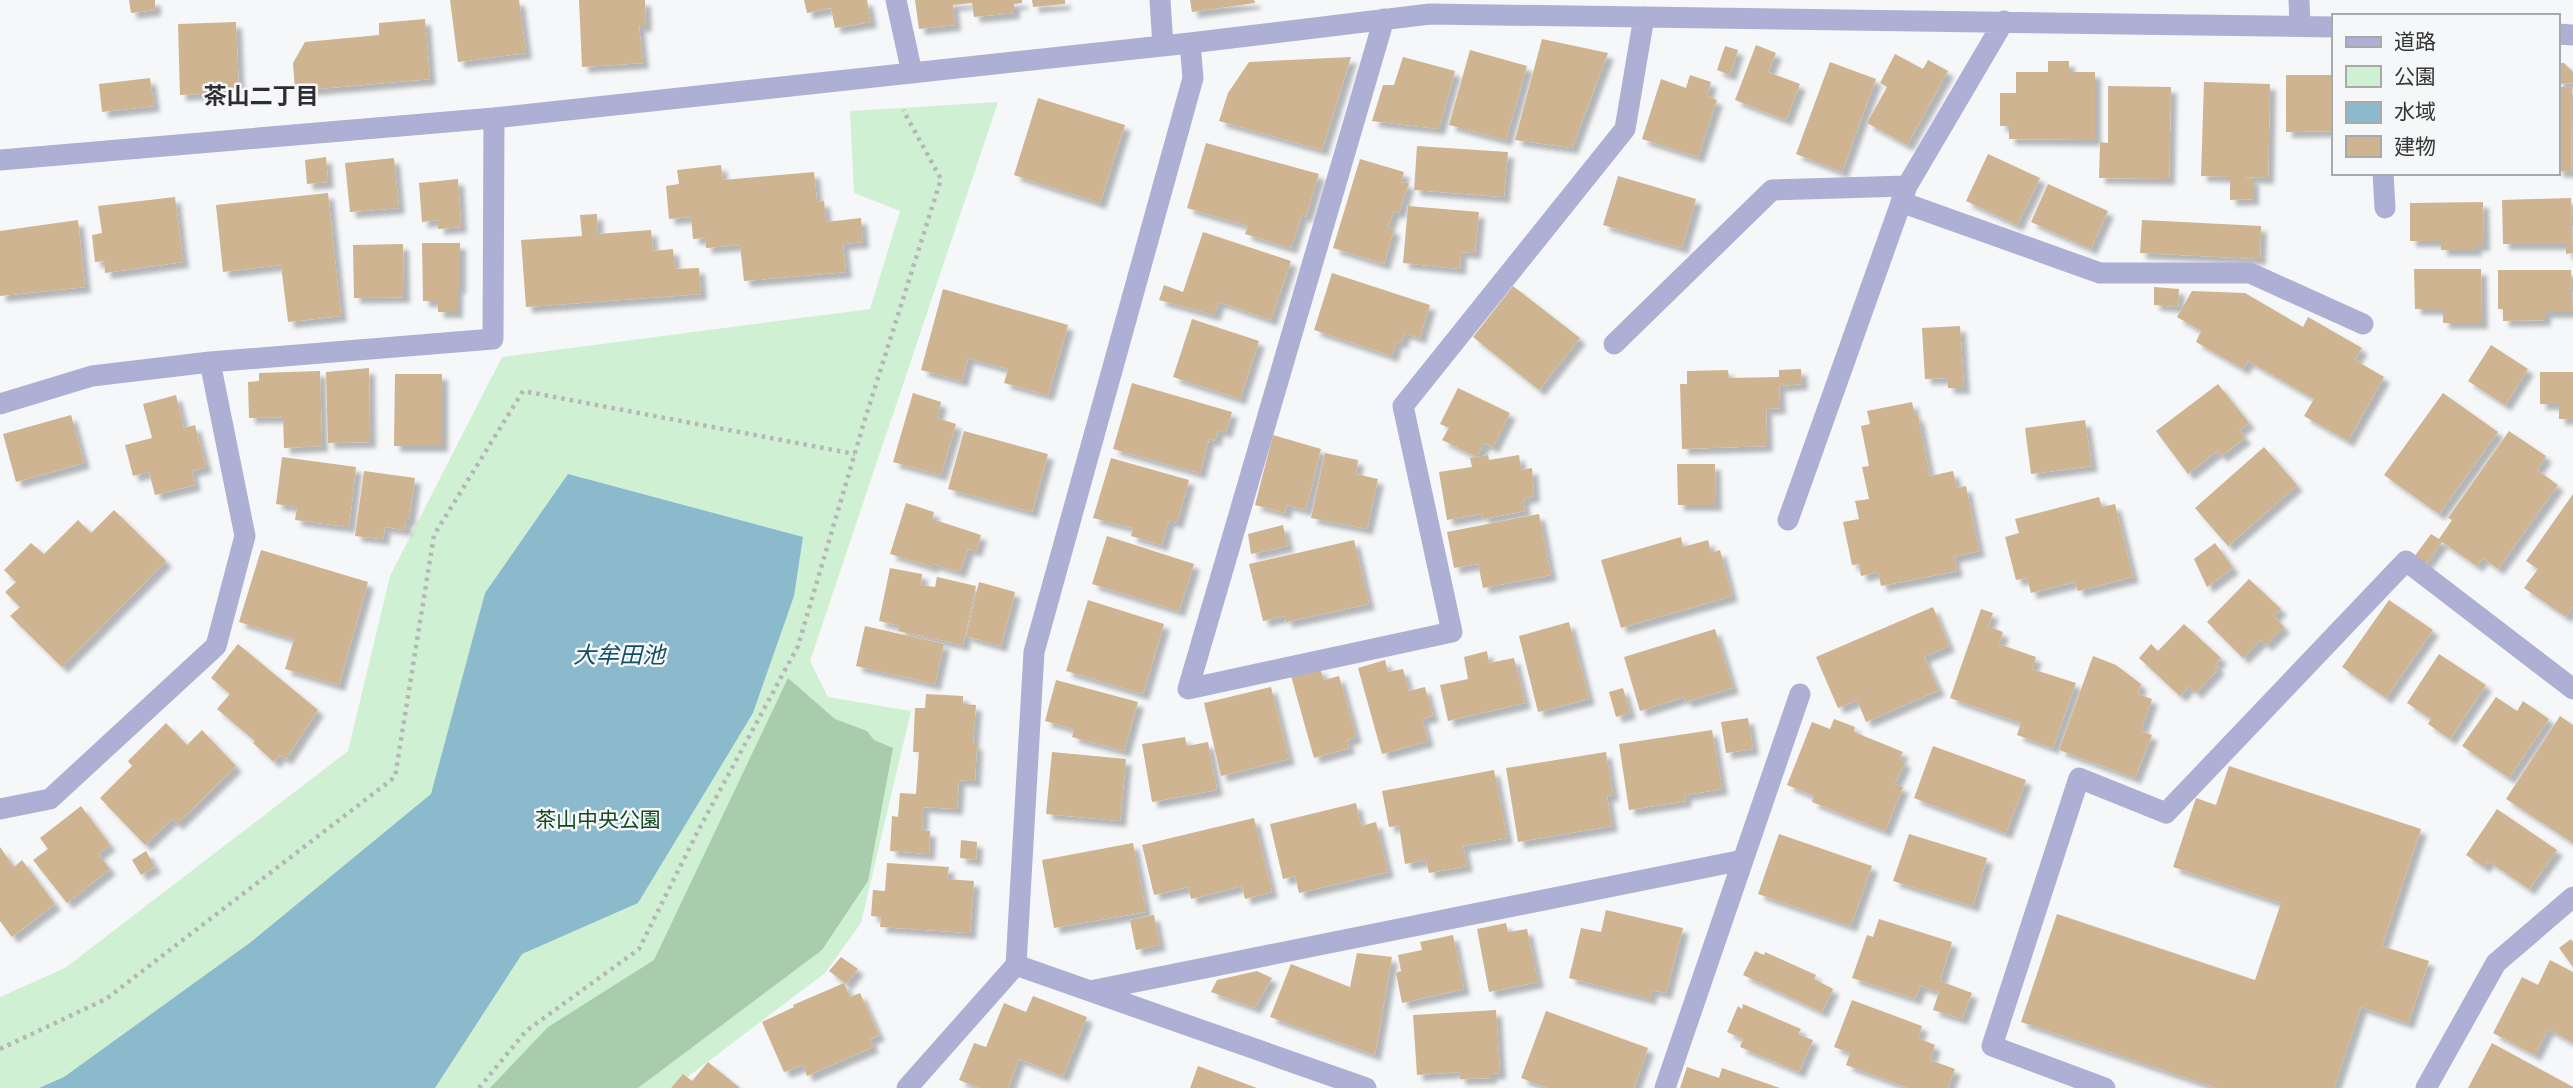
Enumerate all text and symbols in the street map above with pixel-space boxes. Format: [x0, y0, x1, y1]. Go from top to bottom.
legend [2332, 14, 2559, 175]
text: 道路 [2394, 29, 2436, 54]
text: 公園 [2394, 64, 2436, 89]
district label: 茶山二丁目 [204, 82, 319, 110]
text: 水域 [2394, 99, 2436, 124]
text: 建物 [2394, 134, 2436, 159]
water label: 大牟田池 [573, 641, 667, 669]
park label: 茶山中央公園 [535, 807, 661, 832]

